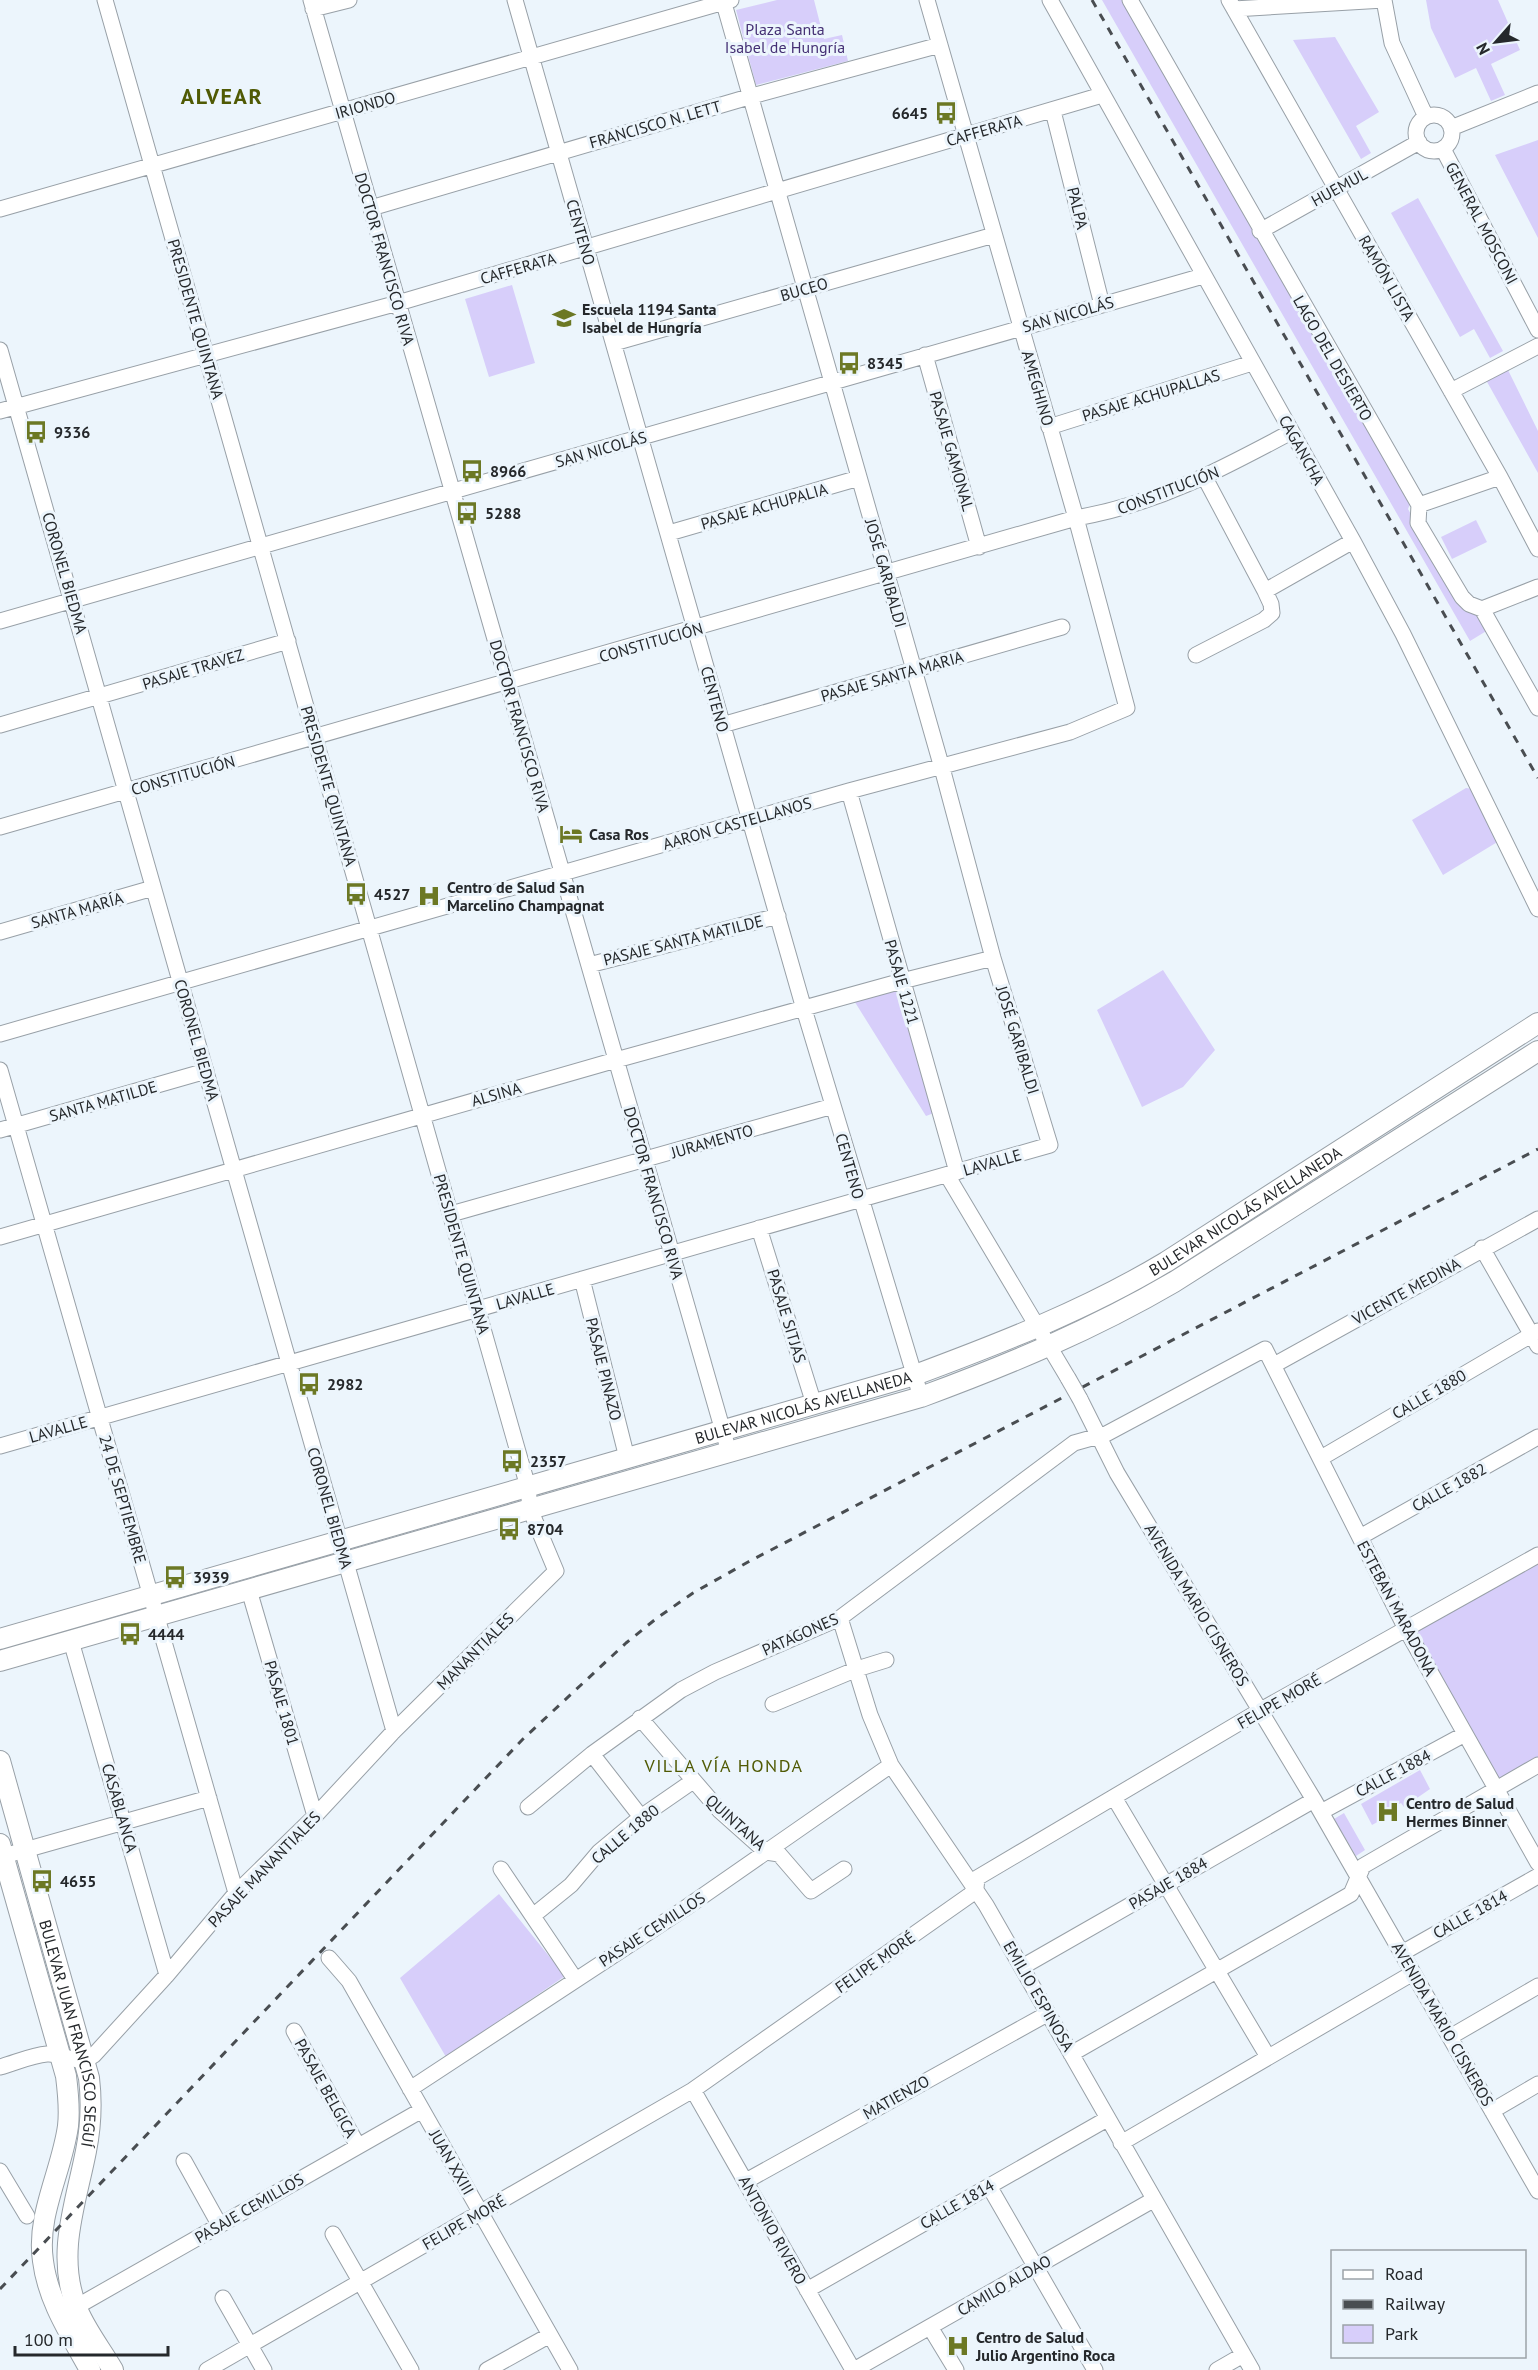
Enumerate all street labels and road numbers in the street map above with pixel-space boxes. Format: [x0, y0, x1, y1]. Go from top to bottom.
street label: IRIONDO [332, 87, 398, 123]
street label: FRANCISCO N. LETT [587, 96, 723, 152]
street label: CAFFERATA [944, 109, 1025, 150]
street label: GENERAL MOSCONI [1441, 159, 1523, 287]
street label: HUEMUL [1307, 163, 1371, 211]
street label: DOCTOR FRANCISCO RIVA [351, 170, 419, 348]
street label: PALPA [1063, 185, 1093, 232]
street label: CENTENO [562, 197, 600, 267]
street label: RAMÓN LISTA [1354, 232, 1420, 325]
street label: PRESIDENTE QUINTANA [164, 237, 229, 402]
street label: CAFFERATA [478, 247, 559, 288]
street label: BUCEO [778, 273, 830, 305]
street label: SAN NICOLÁS [1020, 291, 1116, 337]
street label: LAGO DEL DESIERTO [1289, 292, 1377, 424]
street label: AMEGHINO [1018, 348, 1058, 428]
street label: PASAJE ACHUPALLAS [1080, 365, 1222, 425]
street label: PASAJE GAMONAL [925, 389, 979, 513]
street label: CAGANCHA [1275, 412, 1330, 489]
street label: SAN NICOLÁS [553, 426, 649, 472]
street label: CONSTITUCIÓN [1114, 461, 1222, 519]
street label: PASAJE ACHUPALIA [698, 478, 830, 534]
street label: CORONEL BIEDMA [38, 510, 92, 637]
street label: JOSÉ GARIBALDI [861, 515, 911, 630]
street label: CONSTITUCIÓN [597, 618, 705, 666]
street label: DOCTOR FRANCISCO RIVA [486, 637, 554, 815]
street label: PASAJE TRAVEZ [140, 644, 246, 694]
street label: PASAJE SANTA MARIA [818, 646, 966, 706]
street label: CENTENO [697, 664, 733, 734]
street label: PRESIDENTE QUINTANA [297, 704, 362, 869]
street label: CONSTITUCIÓN [129, 751, 237, 799]
street label: AARON CASTELLANOS [660, 792, 814, 854]
street label: SANTA MARÍA [29, 887, 126, 933]
street label: PASAJE SANTA MATILDE [601, 910, 765, 970]
street label: PASAJE 1221 [880, 937, 924, 1027]
street label: CORONEL BIEDMA [170, 977, 224, 1104]
street label: JOSÉ GARIBALDI [992, 982, 1044, 1097]
street label: SANTA MATILDE [47, 1076, 159, 1126]
street label: ALSINA [469, 1077, 524, 1111]
street label: DOCTOR FRANCISCO RIVA [620, 1104, 688, 1282]
street label: JURAMENTO [668, 1120, 755, 1163]
street label: CENTENO [831, 1131, 869, 1201]
street label: BULEVAR NICOLÁS AVELLANEDA [1145, 1142, 1345, 1280]
street label: LAVALLE [960, 1144, 1024, 1180]
street label: PRESIDENTE QUINTANA [430, 1172, 495, 1337]
street label: VICENTE MEDINA [1348, 1253, 1464, 1329]
street label: PASAJE SITJAS [763, 1267, 811, 1365]
street label: LAVALLE [493, 1278, 557, 1314]
street label: PASAJE PINAZO [582, 1315, 626, 1423]
street label: CALLE 1880 [1388, 1365, 1470, 1423]
street label: BULEVAR NICOLÁS AVELLANEDA [693, 1366, 914, 1448]
street label: LAVALLE [26, 1411, 90, 1447]
street label: 24 DE SEPTIEMBRE [95, 1432, 151, 1566]
street label: CORONEL BIEDMA [303, 1445, 357, 1572]
street label: CALLE 1882 [1408, 1458, 1490, 1516]
street label: AVENIDA MARIO CISNEROS [1141, 1520, 1253, 1690]
street label: ESTEBAN MARADONA [1353, 1537, 1441, 1680]
street label: MANANTIALES [432, 1608, 518, 1694]
street label: PATAGONES [759, 1608, 841, 1660]
street label: PASAJE 1801 [260, 1658, 304, 1748]
street label: FELIPE MORÉ [1234, 1669, 1324, 1733]
street label: CALLE 1884 [1352, 1745, 1434, 1801]
street label: CASABLANCA [98, 1761, 142, 1855]
street label: QUINTANA [702, 1790, 771, 1855]
street label: CALLE 1880 [587, 1800, 663, 1868]
street label: PASAJE MANANTIALES [203, 1807, 325, 1931]
street label: PASAJE 1884 [1125, 1852, 1211, 1914]
street label: CALLE 1814 [1429, 1885, 1511, 1943]
street label: PASAJE CEMILLOS [595, 1887, 709, 1971]
street label: BULEVAR JUAN FRANCISCO SEGUÍ [35, 1917, 101, 2149]
street label: FELIPE MORÉ [831, 1927, 919, 1997]
street label: EMILIO ESPINOSA [999, 1937, 1079, 2055]
street label: AVENIDA MARIO CISNEROS [1388, 1938, 1498, 2110]
street label: PASAJE BELGICA [291, 2035, 362, 2142]
street label: MATIENZO [859, 2071, 933, 2123]
street label: JUAN XXIII [425, 2125, 479, 2198]
street label: PASAJE CEMILLOS [191, 2169, 307, 2247]
street label: ANTONIO RIVERO [735, 2172, 811, 2288]
street label: CALLE 1814 [916, 2175, 998, 2233]
street label: FELIPE MORÉ [419, 2190, 509, 2254]
street label: CAMILO ALDAO [954, 2250, 1054, 2320]

